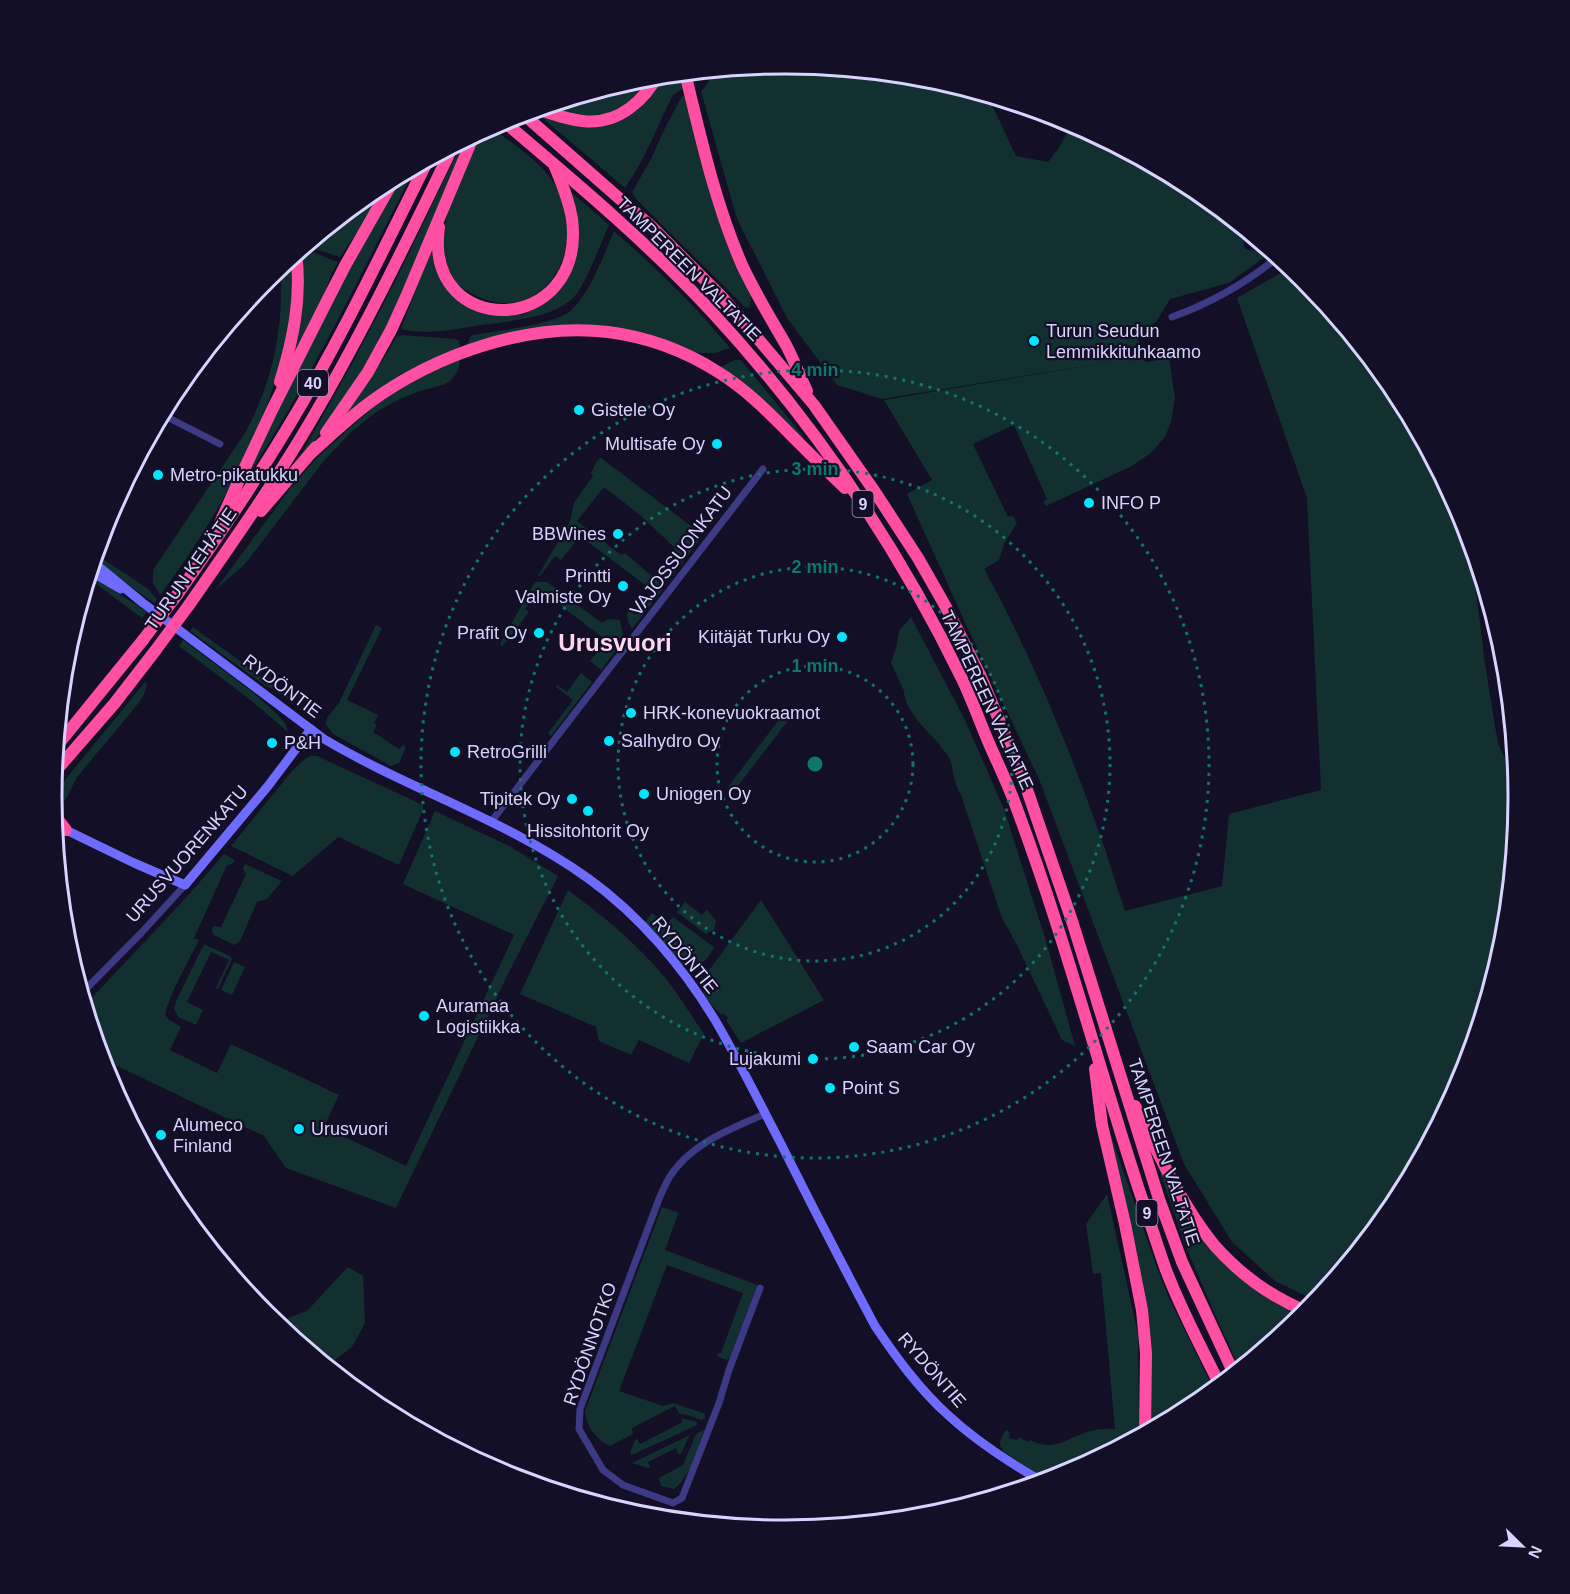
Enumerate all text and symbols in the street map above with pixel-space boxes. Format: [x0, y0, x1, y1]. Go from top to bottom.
street label: TAMPEREEN VALTATIE [613, 193, 765, 345]
place label: Turun Seudun Lemmikkituhkaamo [1046, 321, 1201, 362]
marker: Turun Seudun Lemmikkituhkaamo [1027, 334, 1041, 348]
text: 4 min [791, 360, 839, 380]
road number: 40 [298, 370, 328, 396]
place label: Gistele Oy [591, 400, 675, 420]
marker: Gistele Oy [572, 403, 586, 417]
place label: Multisafe Oy [605, 434, 705, 454]
marker: Multisafe Oy [710, 437, 724, 451]
text: 3 min [791, 459, 839, 479]
place label: Metro-pikatukku [170, 465, 298, 485]
marker: Metro-pikatukku [151, 468, 165, 482]
street label: VAJOSSUONKATU [626, 483, 736, 619]
road number: 9 [852, 491, 874, 517]
place label: INFO P [1101, 493, 1161, 513]
marker: INFO P [1082, 496, 1096, 510]
street label: TURUN KEHÄTIE [141, 504, 241, 634]
place label: BBWines [532, 524, 606, 544]
marker: BBWines [611, 527, 625, 541]
text: 2 min [791, 557, 839, 577]
place label: Printti Valmiste Oy [515, 566, 611, 607]
marker: Printti Valmiste Oy [616, 579, 630, 593]
street label: TAMPEREEN VALTATIE [937, 607, 1037, 793]
place label: Prafit Oy [457, 623, 527, 643]
marker: Prafit Oy [532, 626, 546, 640]
place label: Kiitäjät Turku Oy [698, 627, 830, 647]
district label: Urusvuori [558, 629, 672, 656]
marker: Kiitäjät Turku Oy [835, 630, 849, 644]
street label: RYDÖNTIE [239, 650, 325, 722]
text: 1 min [791, 656, 839, 676]
place label: HRK-konevuokraamot [643, 703, 820, 723]
marker: HRK-konevuokraamot [624, 706, 638, 720]
place label: Salhydro Oy [621, 731, 720, 751]
place label: P&H [284, 733, 321, 753]
marker: Salhydro Oy [602, 734, 616, 748]
marker: P&H [265, 736, 279, 750]
place label: RetroGrilli [467, 742, 547, 762]
marker: RetroGrilli [448, 745, 462, 759]
centre of rings [805, 754, 825, 774]
street label: URUSVUORENKATU [122, 782, 252, 926]
place label: Uniogen Oy [656, 784, 751, 804]
marker: Uniogen Oy [637, 787, 651, 801]
place label: Tipitek Oy [480, 789, 560, 809]
marker: Tipitek Oy [565, 792, 579, 806]
marker: Hissitohtorit Oy [581, 804, 595, 818]
place label: Hissitohtorit Oy [527, 821, 649, 841]
street label: RYDÖNTIE [648, 913, 722, 997]
place label: Auramaa Logistiikka [436, 996, 521, 1037]
marker: Auramaa Logistiikka [417, 1009, 431, 1023]
place label: Saam Car Oy [866, 1037, 975, 1057]
marker: Saam Car Oy [847, 1040, 861, 1054]
place label: Lujakumi [729, 1049, 801, 1069]
marker: Lujakumi [806, 1052, 820, 1066]
street label: TAMPEREEN VALTATIE [1124, 1056, 1204, 1248]
place label: Point S [842, 1078, 900, 1098]
marker: Point S [823, 1081, 837, 1095]
place label: Alumeco Finland [173, 1115, 243, 1156]
place label: Urusvuori [311, 1119, 388, 1139]
marker: Urusvuori [292, 1122, 306, 1136]
marker: Alumeco Finland [154, 1128, 168, 1142]
road number: 9 [1136, 1200, 1158, 1226]
street label: RYDÖNNOTKO [560, 1280, 620, 1408]
street label: RYDÖNTIE [894, 1328, 970, 1412]
north arrow [1492, 1516, 1552, 1576]
text: N [1525, 1543, 1545, 1561]

